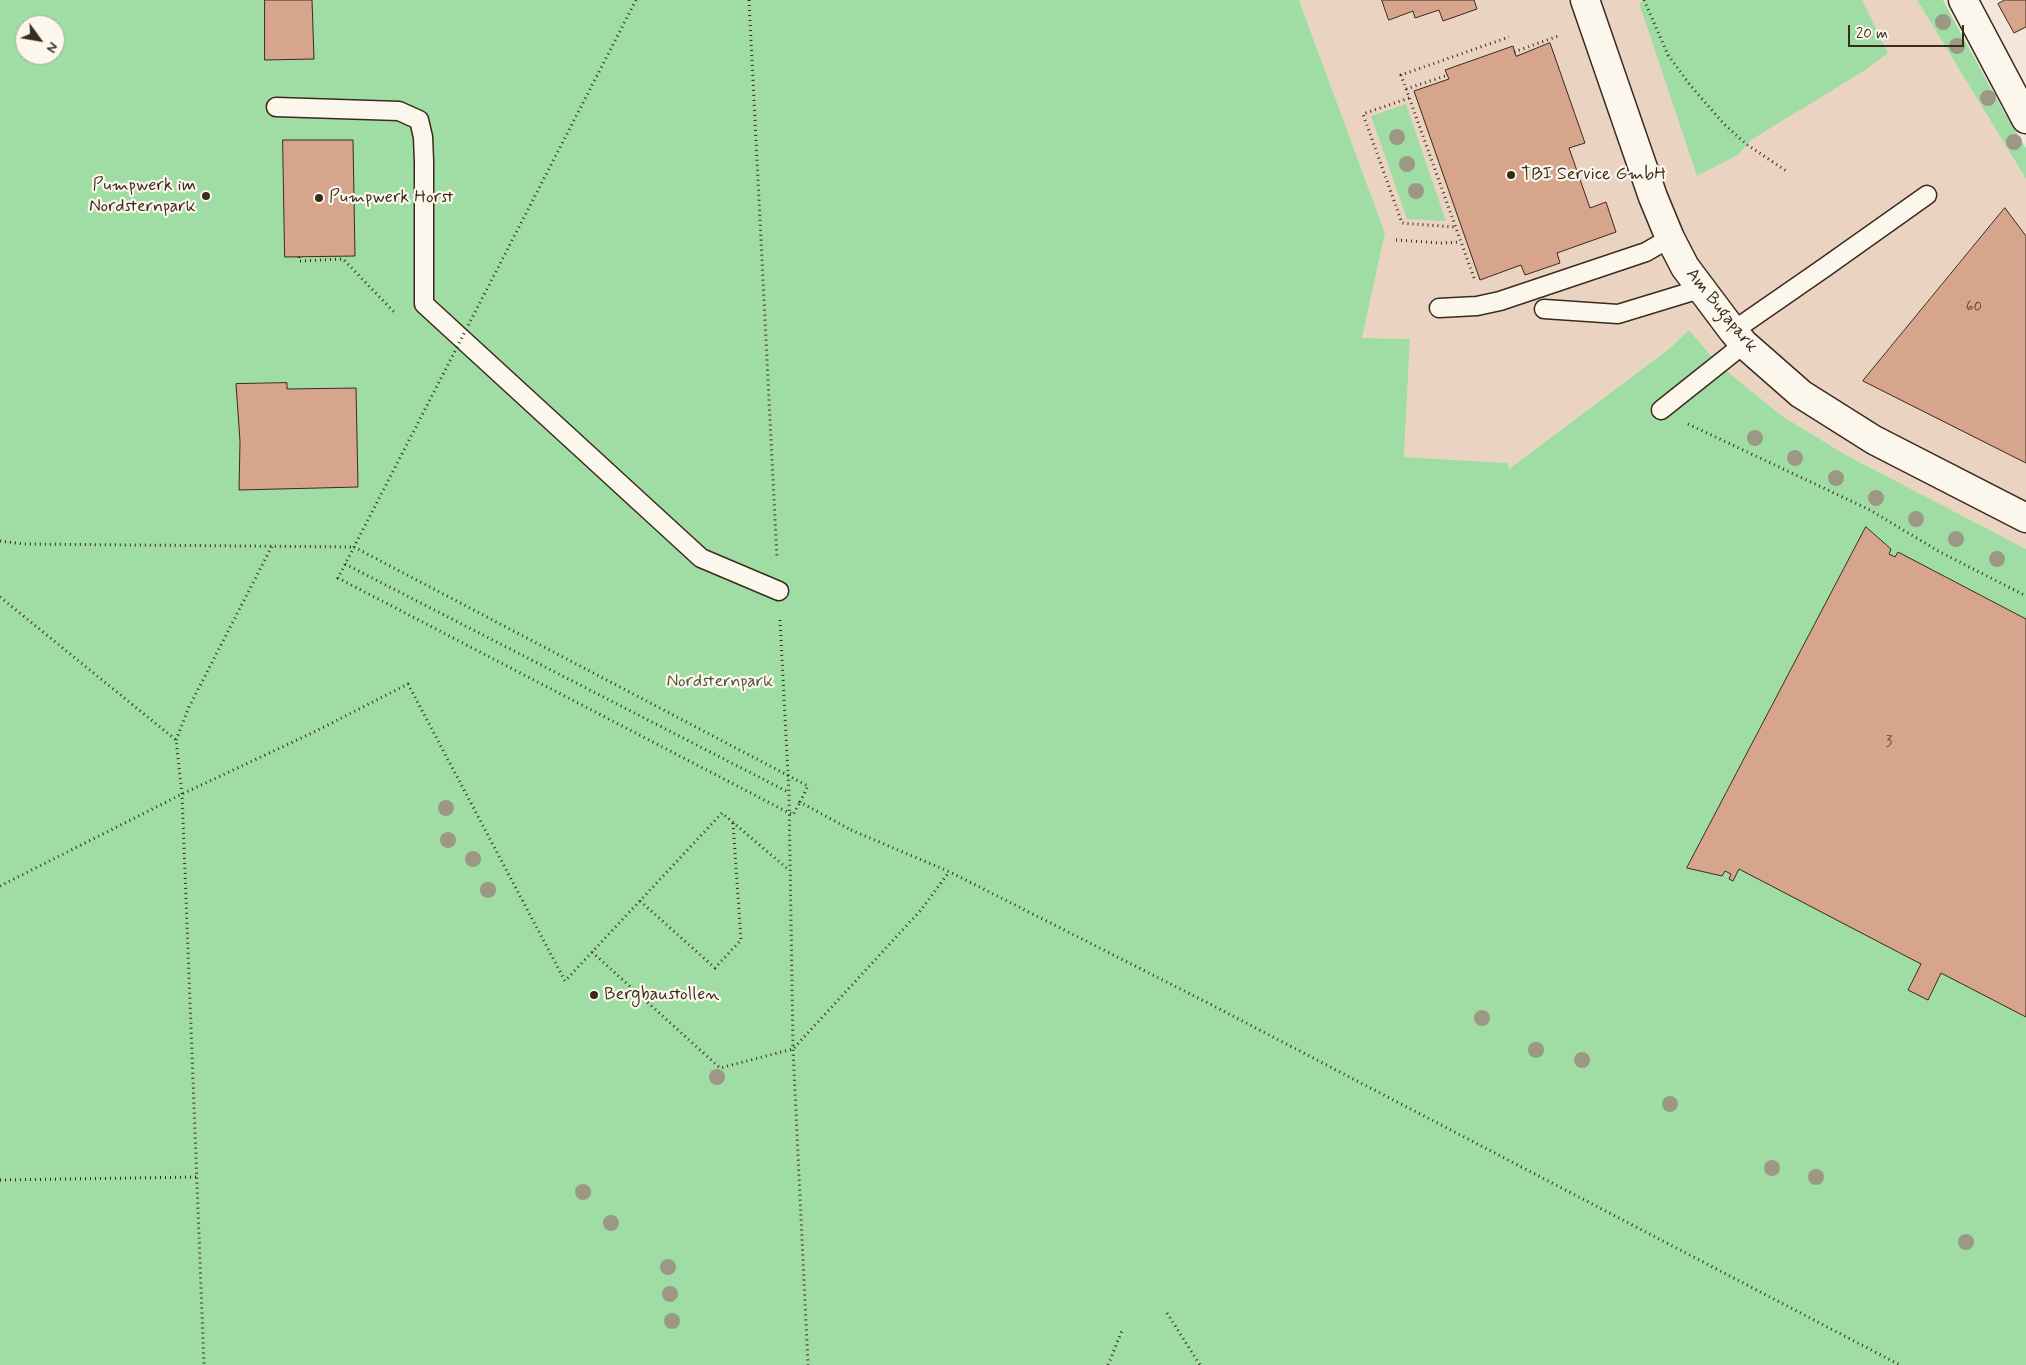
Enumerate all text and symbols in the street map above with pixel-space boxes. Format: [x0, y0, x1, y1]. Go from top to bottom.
north arrow [15, 15, 65, 65]
scale bar [1851, 15, 1967, 47]
text: 20 m [1856, 24, 1888, 44]
text: N [42, 39, 62, 56]
place label: TBI Service GmbH [1521, 164, 1666, 186]
marker: TBI Service GmbH [1505, 169, 1517, 181]
place label: Pumpwerk im Nordsternpark [89, 175, 196, 218]
place label: Pumpwerk Horst [329, 187, 453, 209]
marker: Pumpwerk im Nordsternpark [200, 190, 212, 202]
marker: Pumpwerk Horst [313, 192, 325, 204]
street label: Am Bugapark [1680, 264, 1762, 358]
house number: 60 [1966, 299, 1982, 317]
park label: Nordsternpark [666, 671, 774, 693]
house number: 3 [1886, 734, 1892, 752]
place label: Bergbaustollen [604, 984, 719, 1006]
marker: Bergbaustollen [588, 989, 600, 1001]

